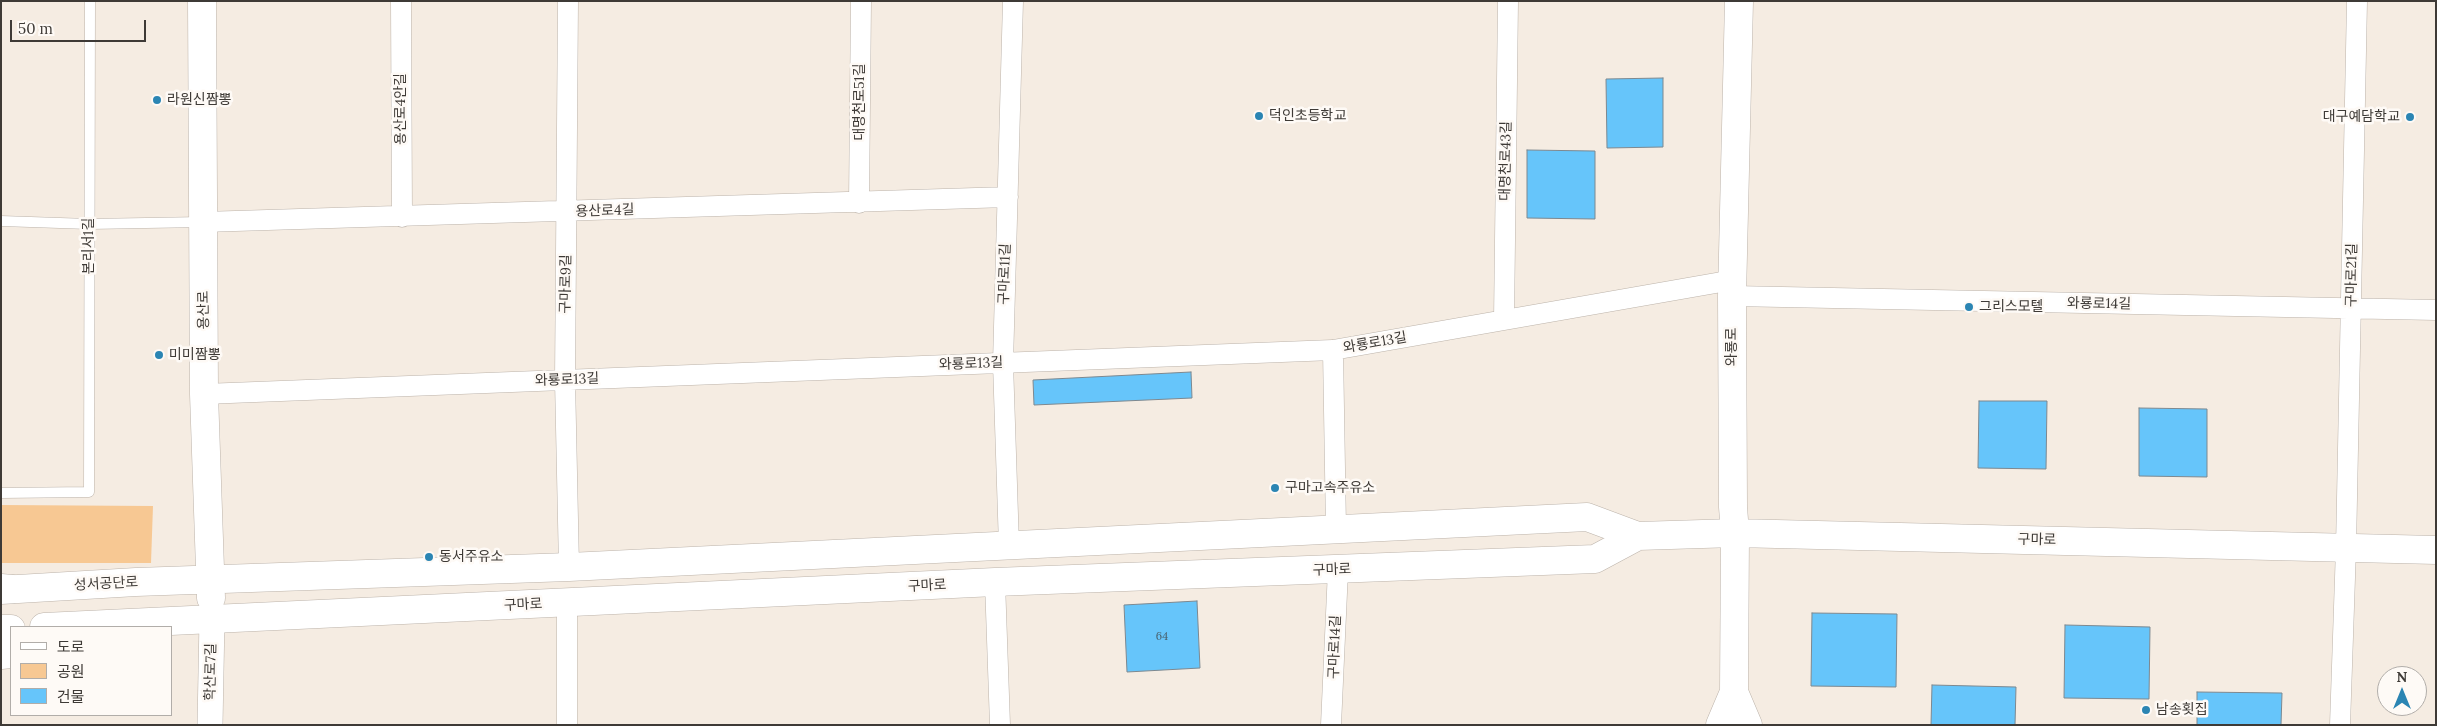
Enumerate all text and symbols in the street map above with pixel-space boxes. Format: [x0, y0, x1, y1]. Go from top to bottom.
scale bar [12, 10, 149, 42]
text: 50 m [18, 19, 53, 38]
street label: 대명천로51길 [852, 63, 868, 141]
street label: 용산로4안길 [393, 73, 409, 145]
place label: 라원신짬뽕 [167, 92, 231, 108]
marker: 라원신짬뽕 [151, 94, 163, 106]
place label: 덕인초등학교 [1269, 108, 1346, 124]
place label: 대구예담학교 [2323, 109, 2400, 125]
marker: 덕인초등학교 [1253, 110, 1265, 122]
marker: 대구예담학교 [2404, 111, 2416, 123]
street label: 대명천로43길 [1497, 121, 1515, 201]
street label: 용산로4길 [575, 202, 635, 220]
street label: 본리서1길 [81, 218, 97, 274]
street label: 구마로11길 [996, 243, 1014, 305]
street label: 구마로21길 [2343, 243, 2361, 307]
street label: 구마로9길 [557, 254, 575, 314]
street label: 용산로 [195, 291, 213, 329]
street label: 와룡로14길 [2067, 295, 2131, 313]
place label: 그리스모텔 [1979, 299, 2043, 315]
marker: 그리스모텔 [1963, 301, 1975, 313]
street label: 와룡로 [1724, 328, 1740, 366]
street label: 와룡로13길 [1342, 329, 1408, 357]
place label: 미미짬뽕 [169, 347, 221, 363]
marker: 미미짬뽕 [153, 349, 165, 361]
street label: 와룡로13길 [939, 354, 1003, 374]
street label: 와룡로13길 [535, 370, 599, 390]
place label: 구마고속주유소 [1285, 480, 1375, 496]
marker: 구마고속주유소 [1269, 482, 1281, 494]
street label: 구마로 [2018, 531, 2056, 549]
place label: 동서주유소 [439, 549, 503, 565]
marker: 동서주유소 [423, 551, 435, 563]
street label: 구마로 [1312, 561, 1352, 579]
street label: 성서공단로 [73, 574, 139, 594]
street label: 구마로 [907, 577, 947, 595]
street label: 구마로 [503, 596, 543, 614]
street label: 구마로14길 [1325, 615, 1345, 679]
legend [10, 626, 172, 716]
house number: 64 [1156, 630, 1168, 644]
text: 도로 [57, 637, 85, 656]
street label: 학산로7길 [202, 643, 220, 701]
text: 공원 [57, 662, 85, 681]
north arrow [2377, 666, 2427, 716]
text: N [2397, 668, 2407, 686]
text: 건물 [57, 687, 85, 706]
place label: 남송횟집 [2156, 702, 2208, 718]
marker: 남송횟집 [2140, 704, 2152, 716]

